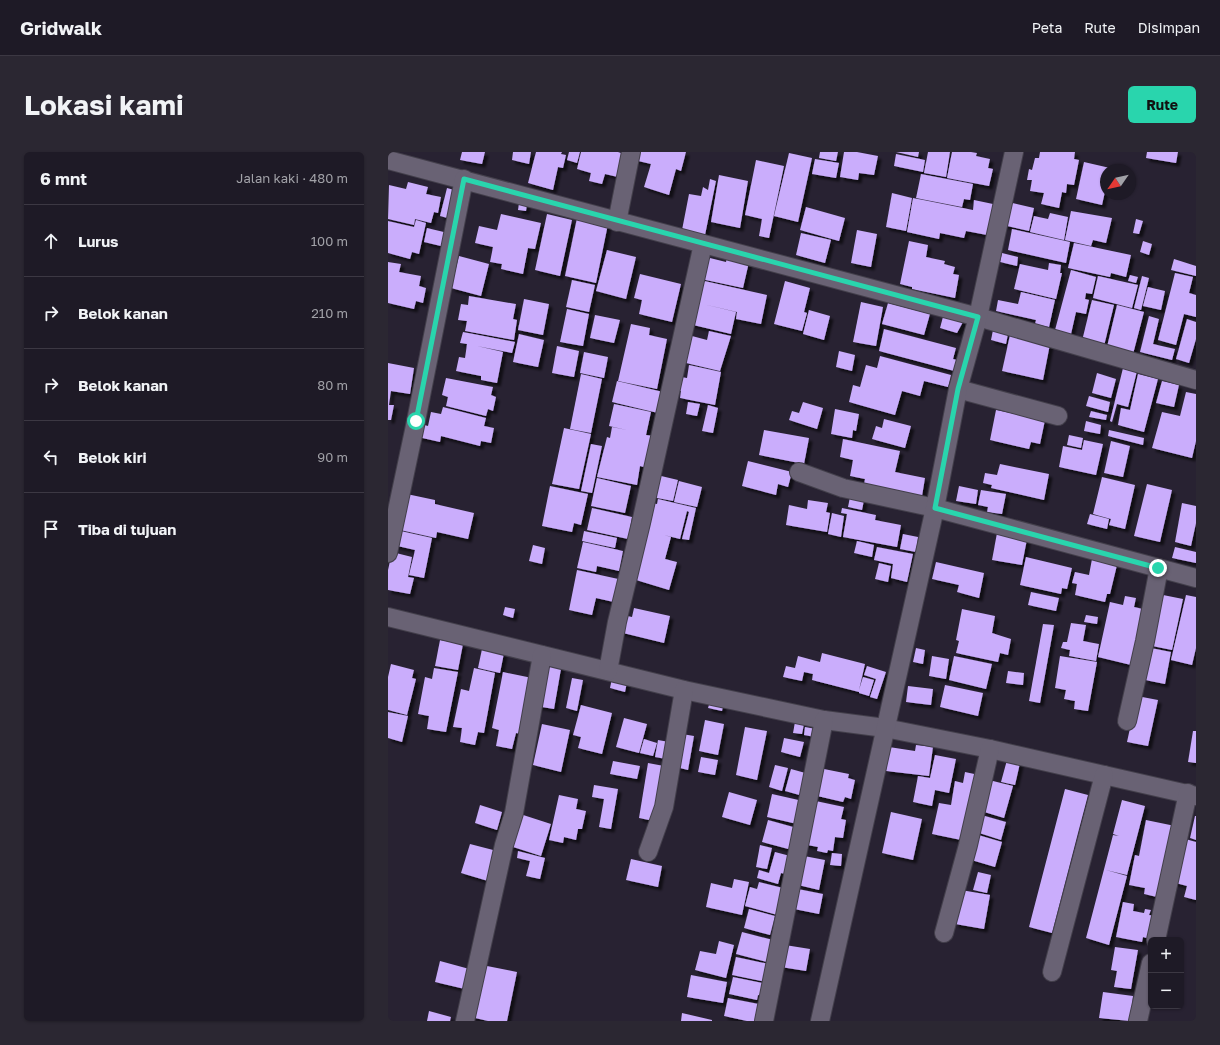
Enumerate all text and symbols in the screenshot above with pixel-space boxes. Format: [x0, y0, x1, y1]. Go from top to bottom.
text: Gridwalk [20, 16, 102, 39]
text: Peta [1032, 19, 1062, 36]
text: Rute [1084, 19, 1116, 36]
text: Disimpan [1138, 19, 1200, 36]
button: Rute [1128, 86, 1196, 123]
text: Lokasi kami [24, 88, 184, 121]
north arrow [1100, 164, 1136, 200]
text: 6 mnt [40, 168, 87, 189]
text: Jalan kaki · 480 m [236, 170, 348, 186]
icon: ahead [40, 230, 62, 252]
text: Lurus [78, 232, 119, 250]
text: 100 m [311, 233, 348, 249]
icon: right [40, 302, 62, 324]
text: Belok kanan [78, 304, 168, 322]
text: 210 m [311, 305, 348, 321]
icon: right [40, 374, 62, 396]
text: Belok kanan [78, 376, 168, 394]
text: 80 m [317, 377, 348, 393]
route start [407, 412, 425, 430]
icon: left [40, 446, 62, 468]
text: Belok kiri [78, 448, 147, 466]
text: 90 m [317, 449, 348, 465]
icon: arrive [40, 518, 62, 540]
text: Tiba di tujuan [78, 520, 176, 538]
route end [1149, 559, 1167, 577]
map controls [1148, 937, 1184, 1009]
button: + [1148, 937, 1184, 973]
button: − [1148, 973, 1184, 1009]

